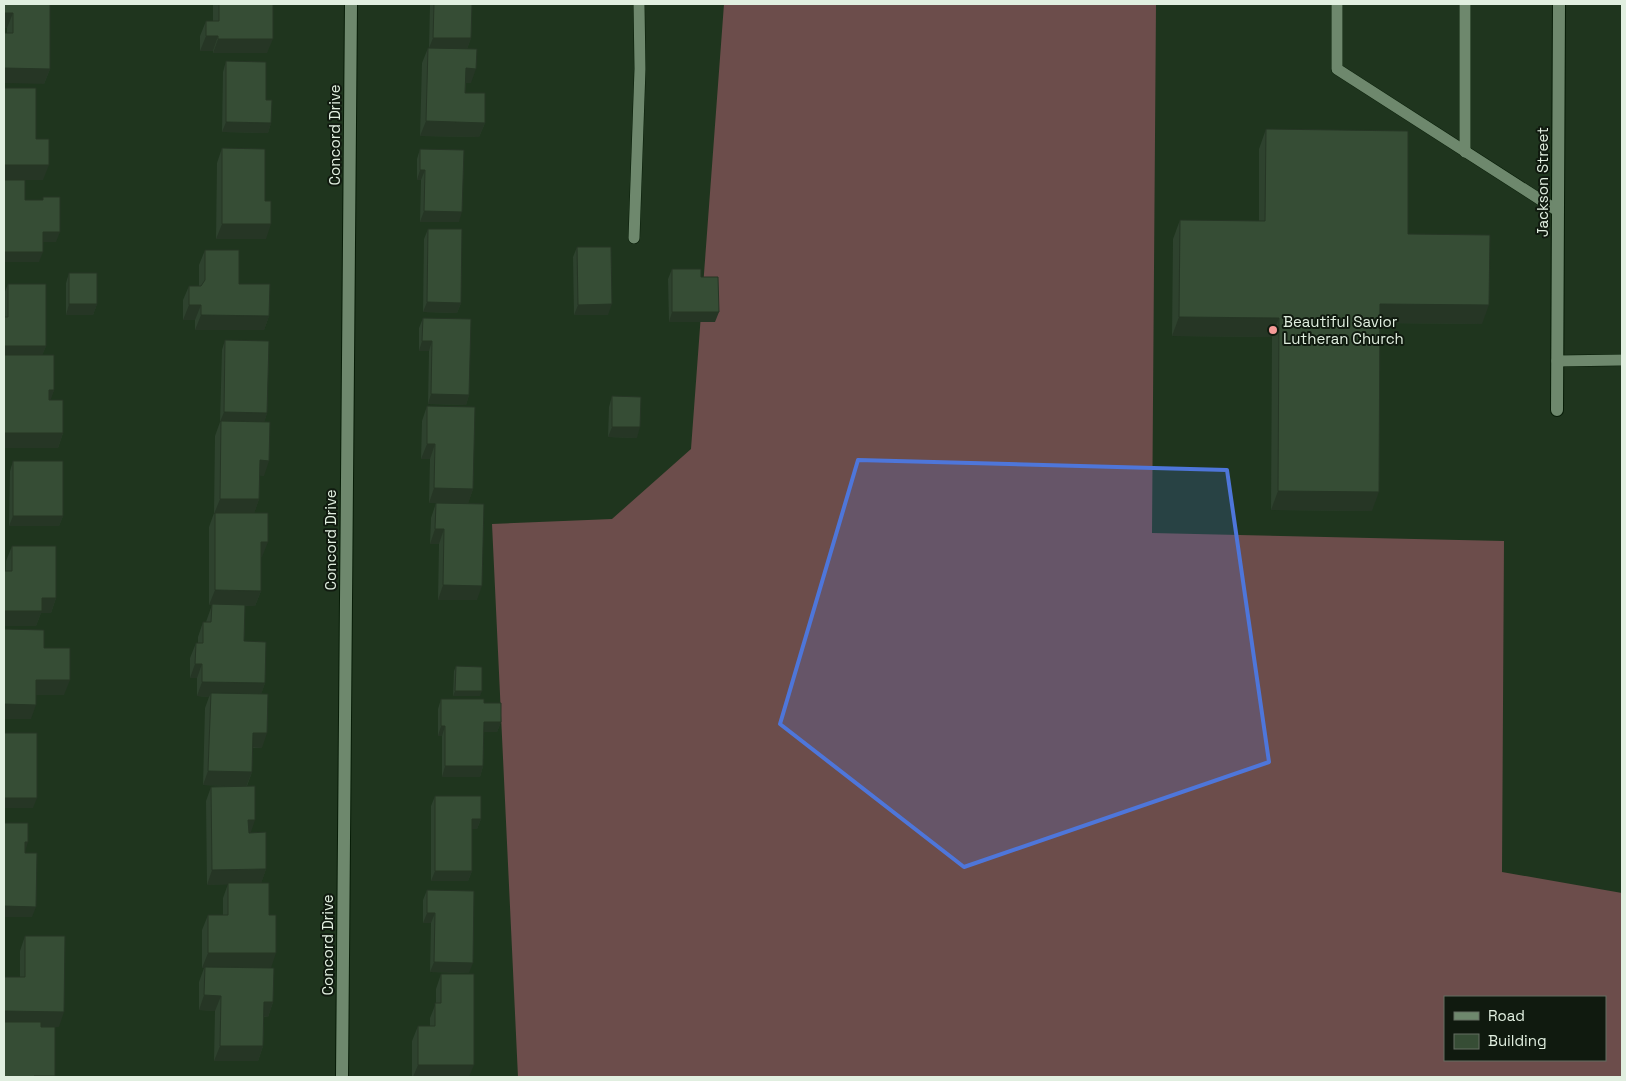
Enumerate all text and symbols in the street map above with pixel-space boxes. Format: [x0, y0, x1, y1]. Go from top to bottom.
street label: Concord Drive [325, 84, 344, 186]
street label: Jackson Street [1533, 127, 1552, 237]
place label: Beautiful Savior Lutheran Church [1283, 312, 1404, 348]
marker: Beautiful Savior Lutheran Church [1267, 324, 1279, 336]
street label: Concord Drive [321, 489, 340, 591]
street label: Concord Drive [318, 894, 337, 996]
legend [1444, 996, 1606, 1061]
text: Road [1488, 1006, 1525, 1025]
text: Building [1488, 1031, 1547, 1050]

